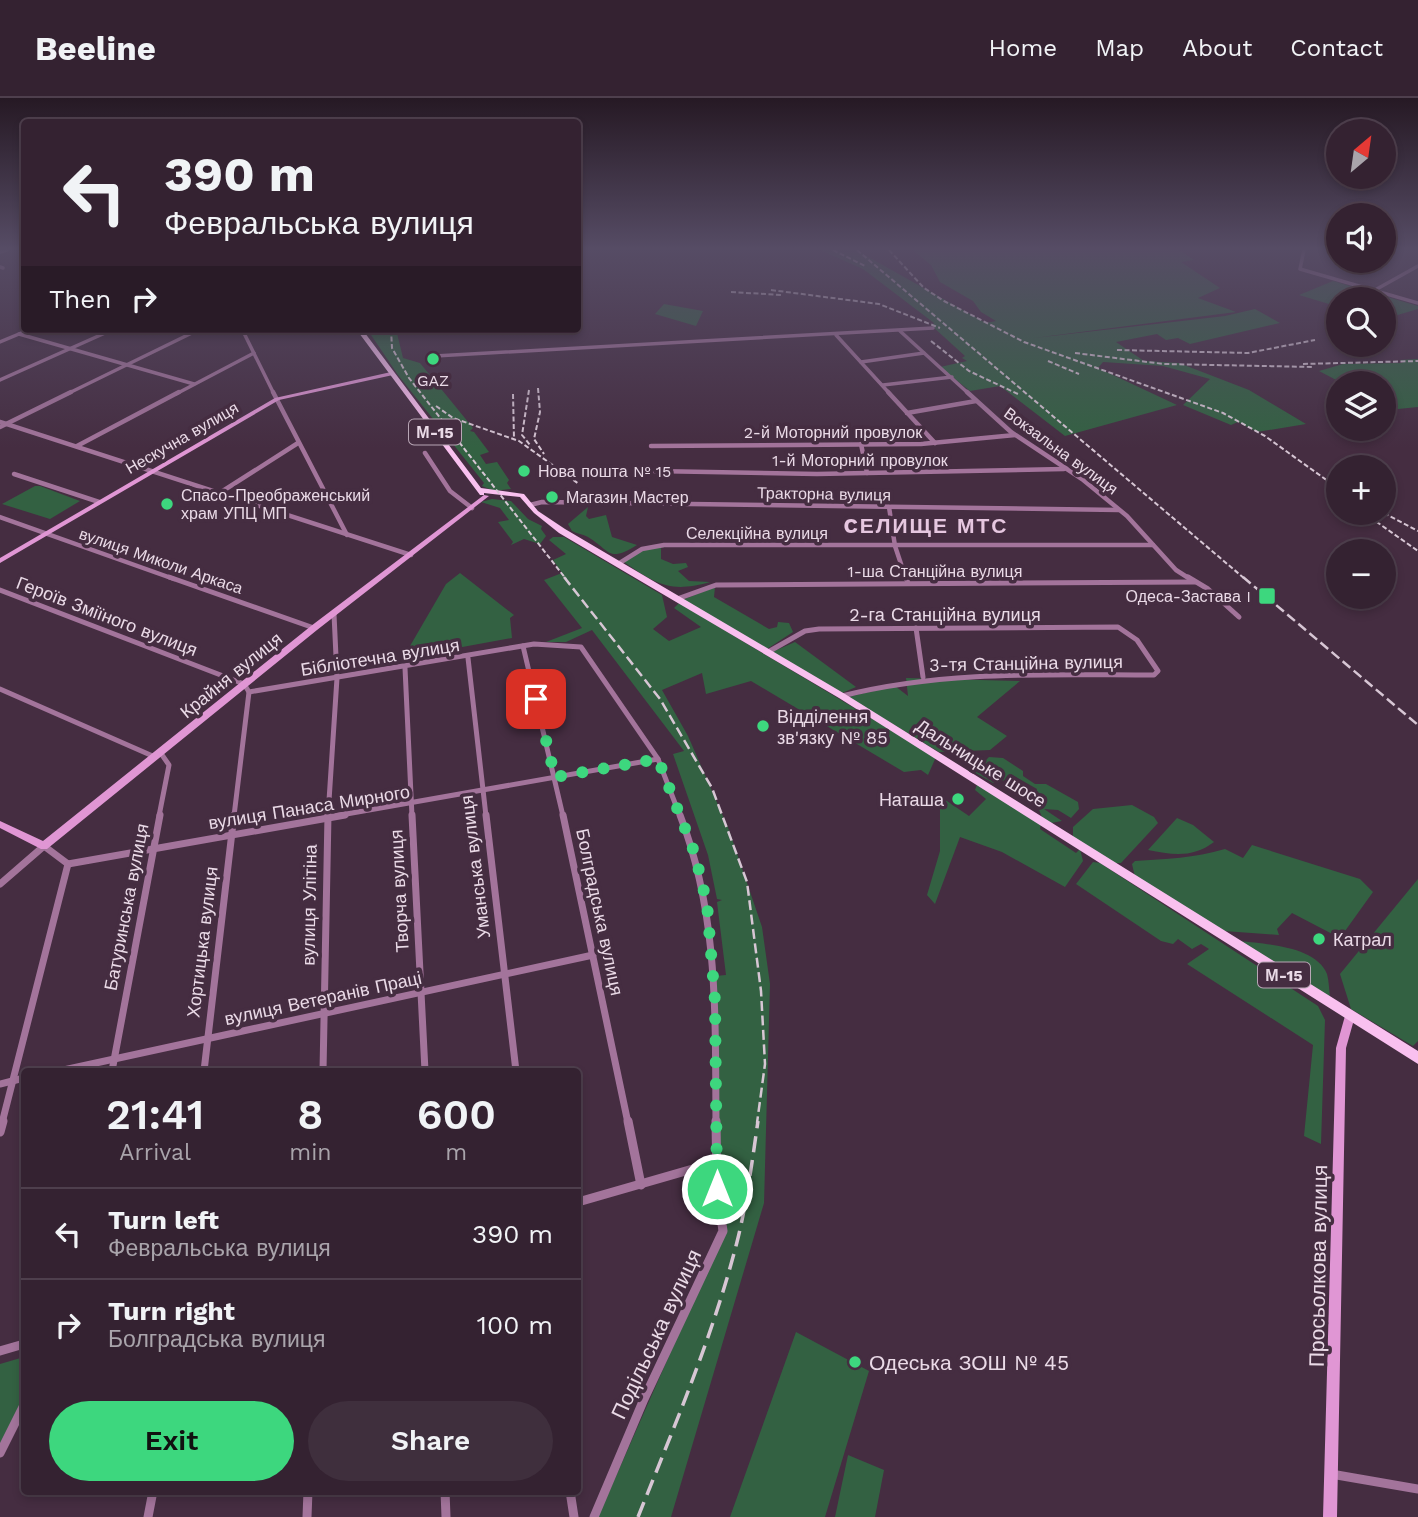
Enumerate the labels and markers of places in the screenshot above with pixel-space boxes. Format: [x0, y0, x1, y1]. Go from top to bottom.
marker: GAZ [425, 351, 441, 367]
place label: GAZ [417, 371, 449, 390]
place label: Нова пошта № 15 [538, 462, 671, 481]
marker: Нова пошта № 15 [516, 463, 532, 479]
place label: Спасо-Преображенський храм УПЦ МП [181, 486, 370, 523]
place label: Магазин Мастер [566, 488, 689, 507]
marker: Магазин Мастер [544, 489, 560, 505]
marker: Спасо-Преображенський храм УПЦ МП [159, 496, 175, 512]
marker: Одеса-Застава I [1257, 586, 1277, 606]
place label: Одеса-Застава I [1126, 587, 1251, 606]
pin [506, 669, 566, 729]
place label: Відділення зв'язку № 85 [777, 706, 888, 748]
marker: Відділення зв'язку № 85 [755, 718, 771, 734]
place label: Наташа [879, 789, 945, 810]
marker: Наташа [950, 791, 966, 807]
place label: Катрал [1333, 929, 1392, 950]
marker: Катрал [1311, 931, 1327, 947]
place label: Одеська ЗОШ № 45 [869, 1350, 1069, 1375]
marker: Одеська ЗОШ № 45 [847, 1354, 863, 1370]

